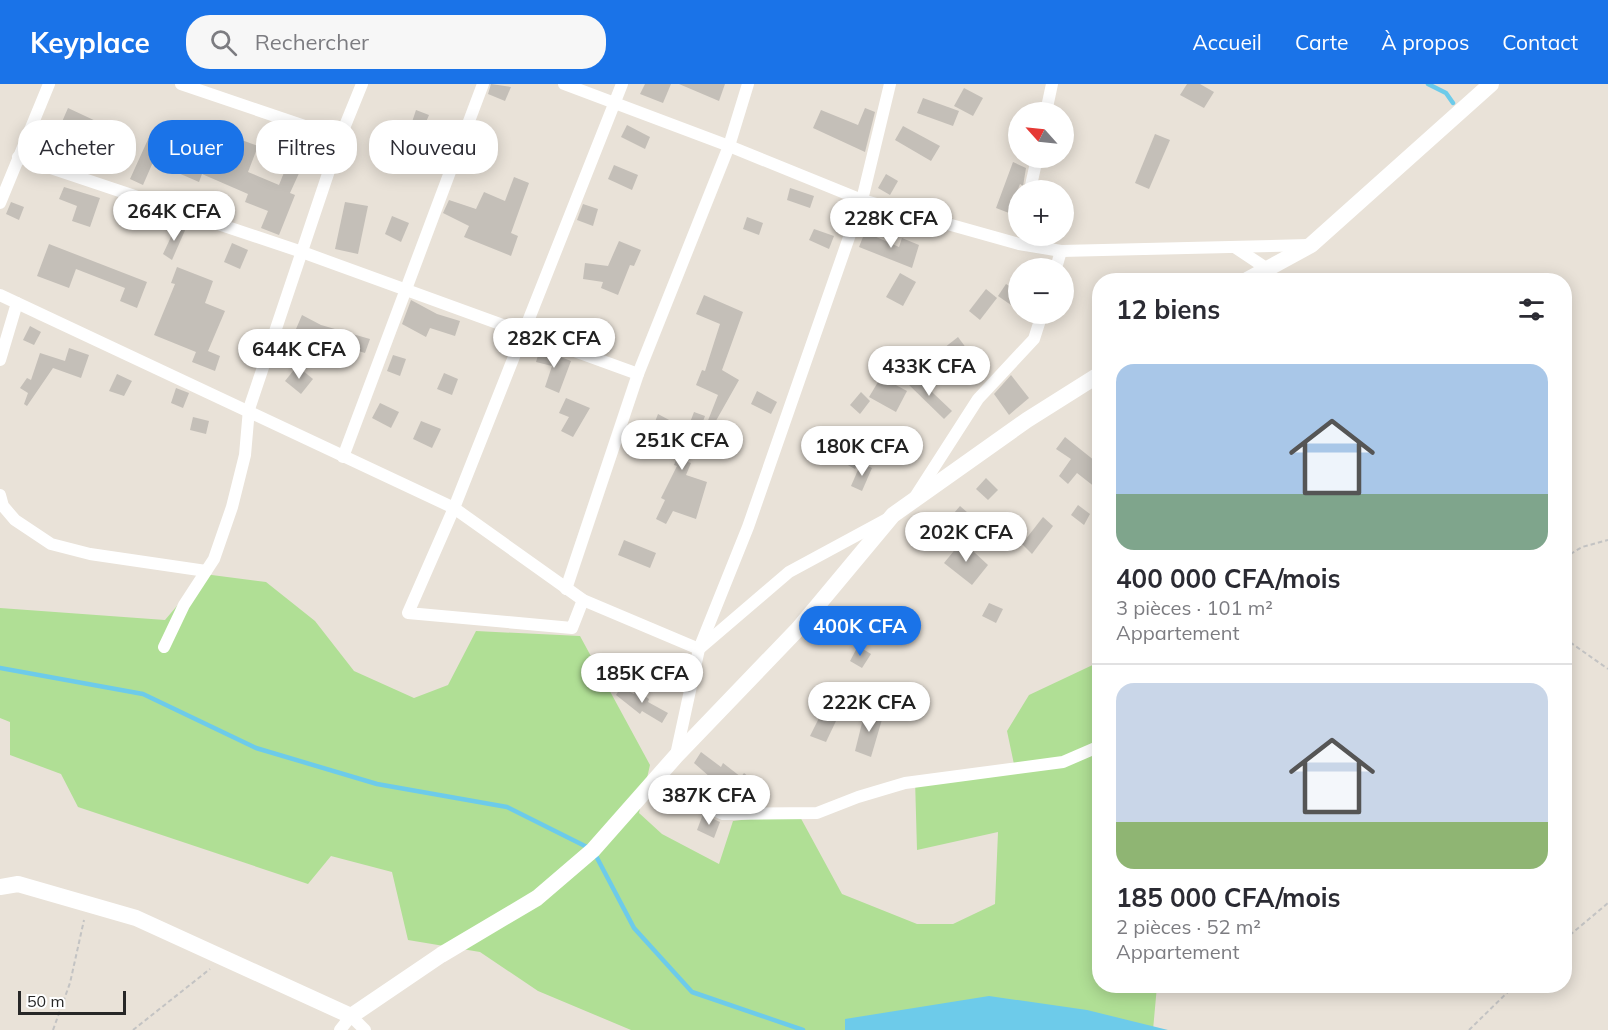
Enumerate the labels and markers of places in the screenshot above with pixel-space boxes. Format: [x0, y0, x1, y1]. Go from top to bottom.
pin: 264K CFA [112, 191, 236, 242]
pin: 228K CFA [829, 198, 953, 249]
pin: 282K CFA [492, 318, 616, 369]
pin: 644K CFA [237, 329, 361, 380]
pin: 433K CFA [867, 346, 991, 397]
pin: 251K CFA [620, 420, 744, 471]
pin: 180K CFA [800, 426, 924, 477]
pin: 202K CFA [904, 512, 1028, 563]
pin: 400K CFA [798, 606, 922, 657]
pin: 185K CFA [580, 653, 704, 704]
pin: 222K CFA [807, 682, 931, 733]
pin: 387K CFA [647, 775, 771, 826]

